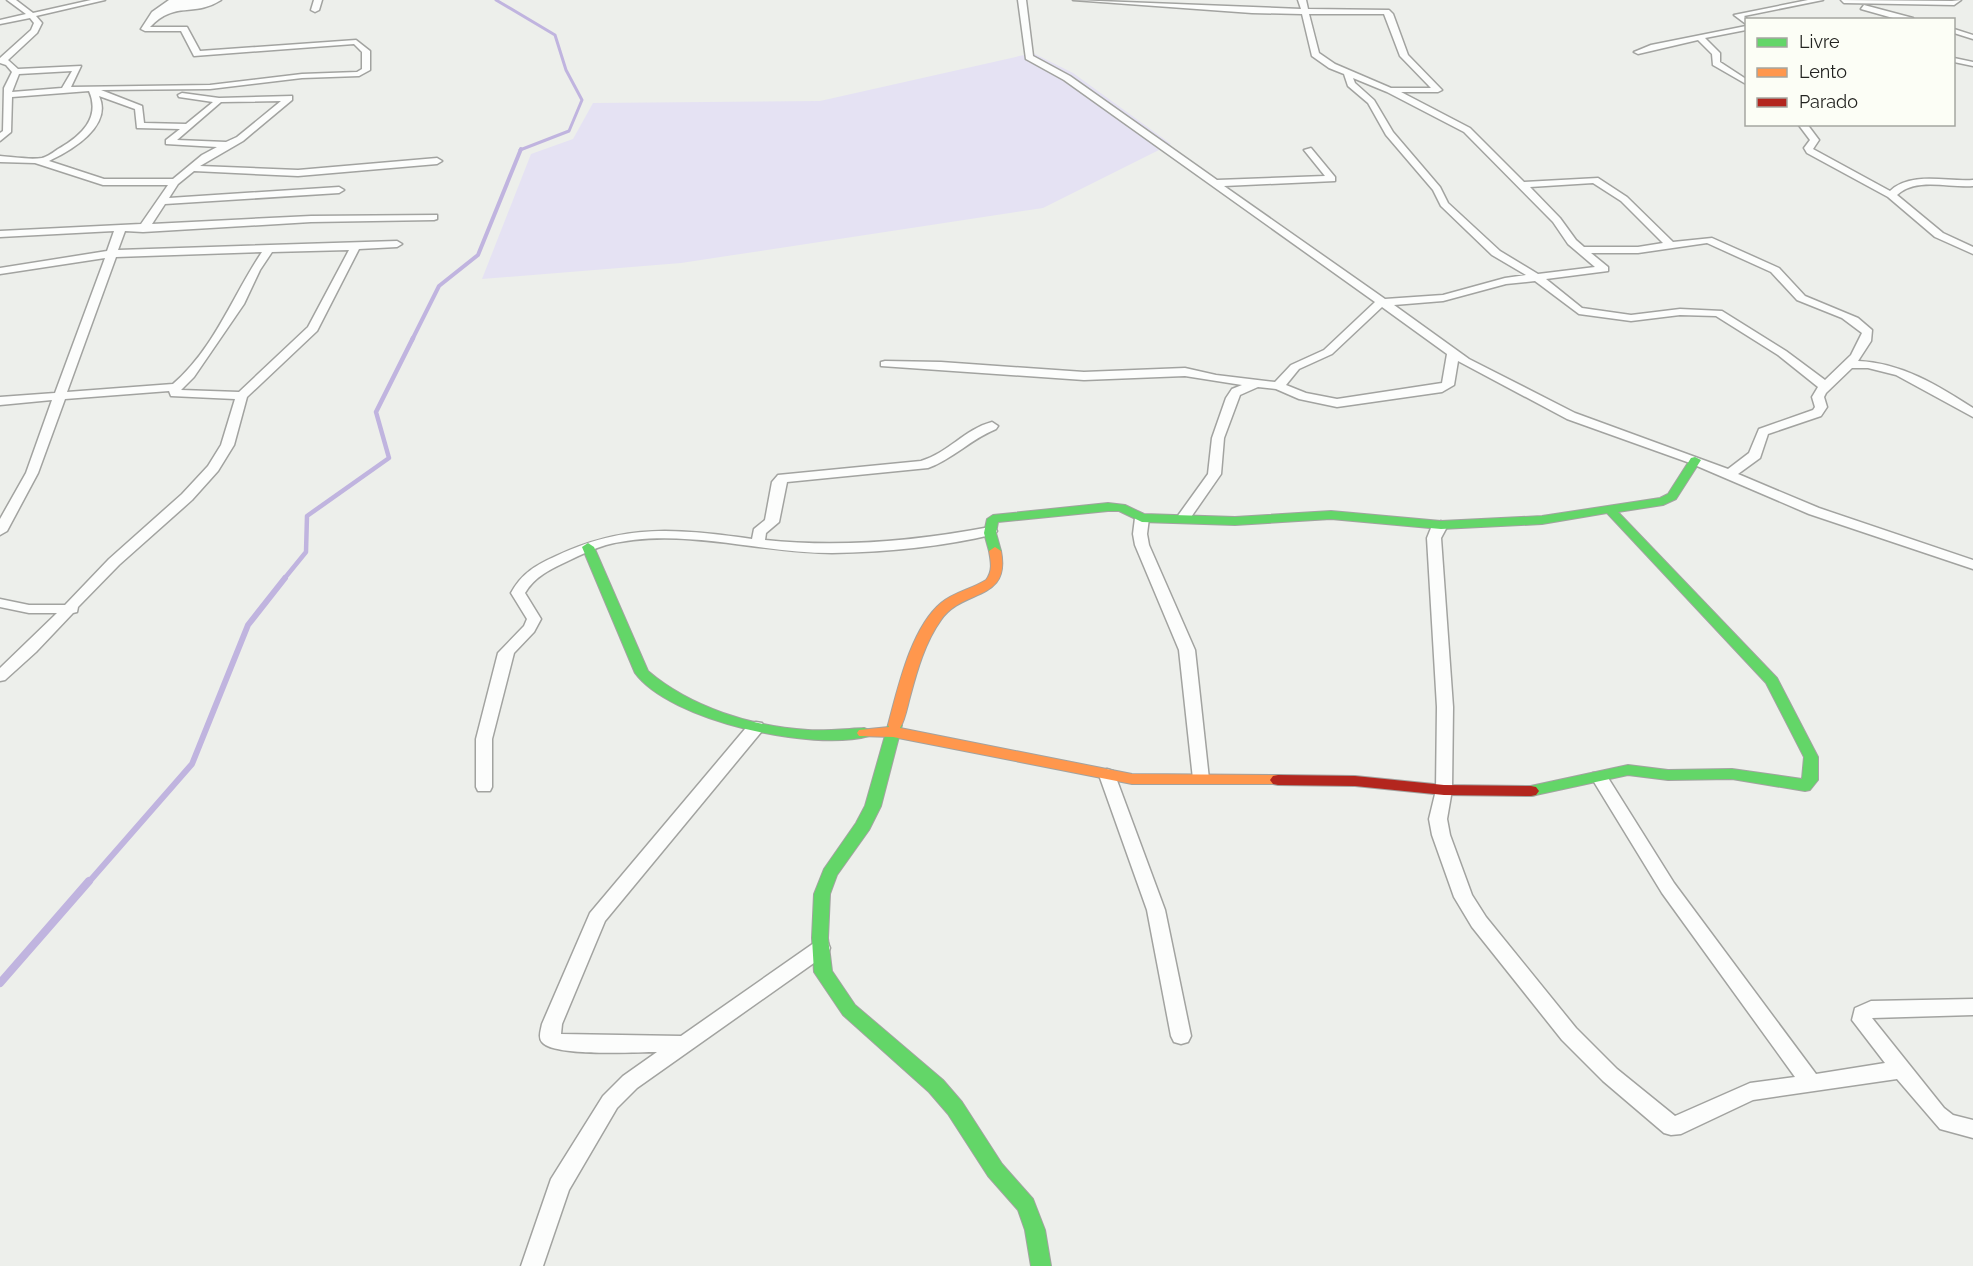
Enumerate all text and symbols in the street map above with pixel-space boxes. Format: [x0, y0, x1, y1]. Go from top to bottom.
legend [1745, 18, 1955, 126]
text: Livre [1799, 31, 1840, 52]
text: Lento [1799, 61, 1847, 82]
text: Parado [1799, 91, 1858, 112]

